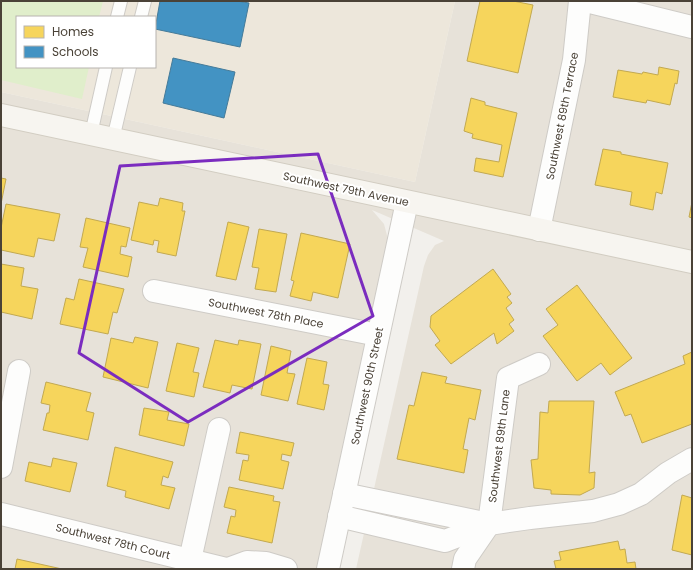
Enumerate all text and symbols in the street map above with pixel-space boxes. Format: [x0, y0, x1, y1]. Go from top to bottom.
legend [16, 16, 156, 68]
text: Homes [52, 23, 94, 40]
text: Schools [52, 43, 99, 60]
street label: Southwest 89th Terrace [542, 51, 582, 181]
street label: Southwest 79th Avenue [282, 168, 411, 210]
street label: Southwest 78th Place [207, 294, 325, 332]
street label: Southwest 90th Street [347, 326, 387, 446]
street label: Southwest 89th Lane [484, 388, 514, 504]
street label: Southwest 78th Court [54, 519, 172, 563]

